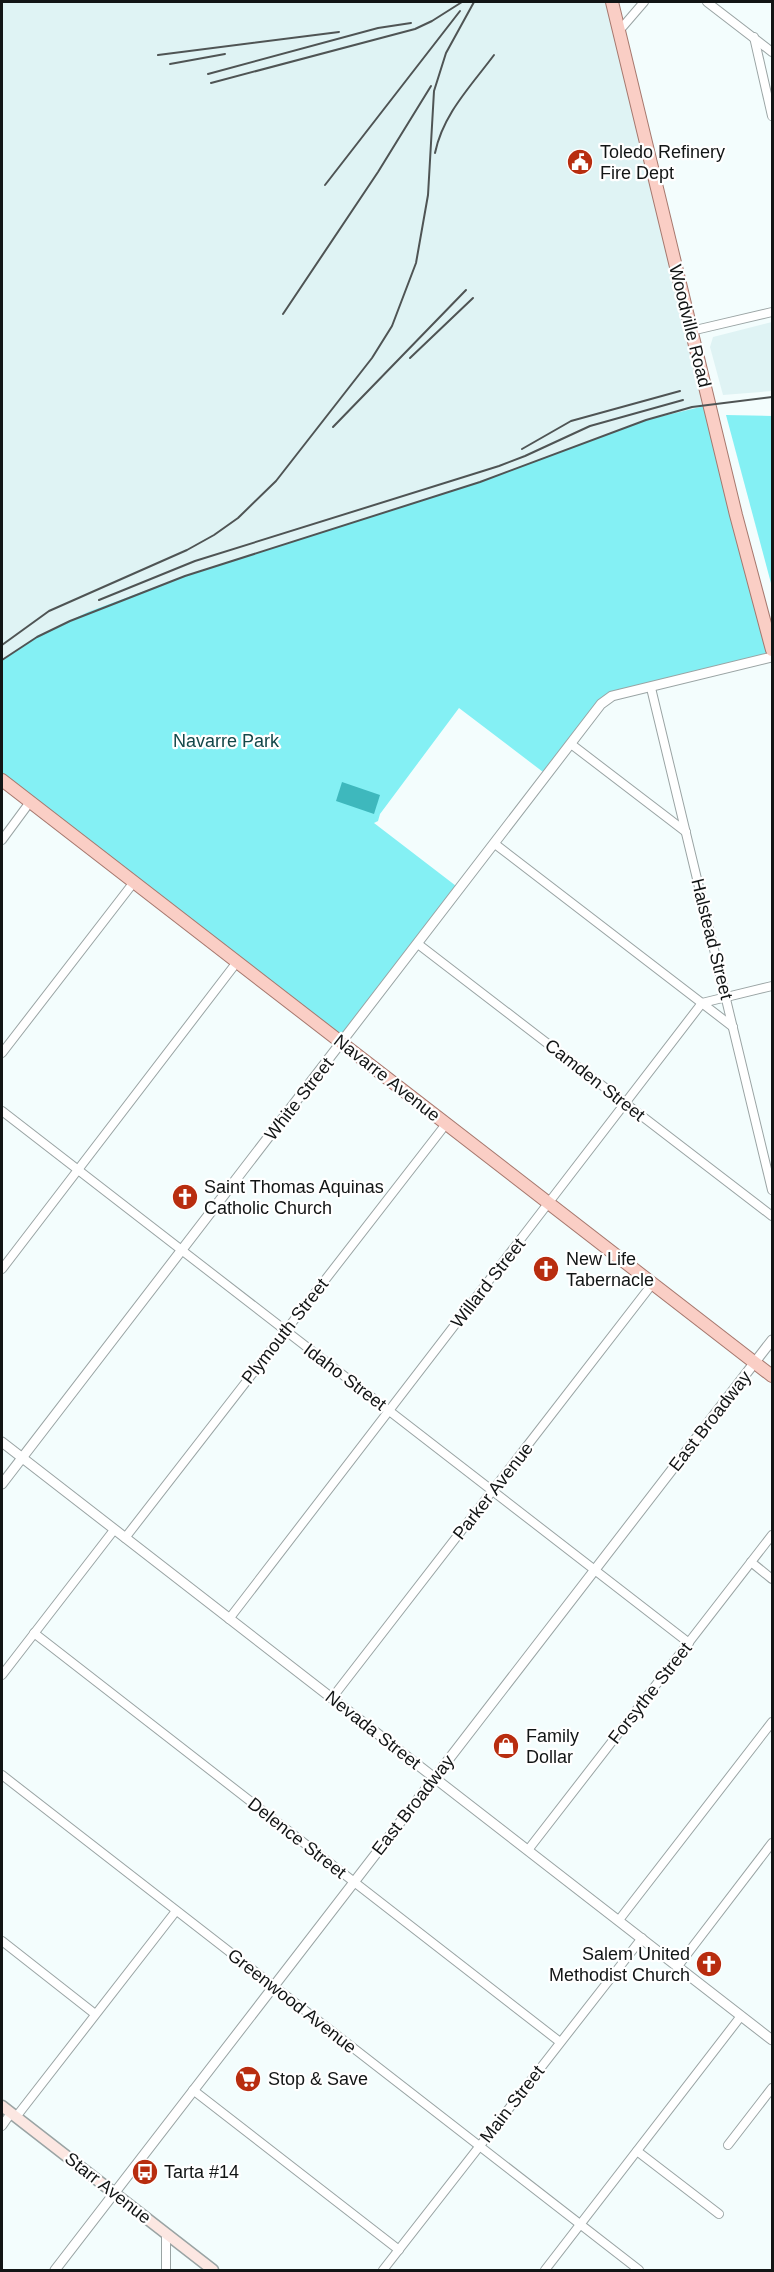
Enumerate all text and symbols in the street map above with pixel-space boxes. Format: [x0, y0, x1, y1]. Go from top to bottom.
place label: Toledo Refinery Fire Dept [600, 142, 725, 183]
public building icon: Toledo Refinery Fire Dept [565, 147, 595, 177]
street label: Woodville Road [665, 263, 715, 389]
park label: Navarre Park [173, 731, 280, 751]
street label: Halstead Street [687, 876, 737, 1002]
street label: Navarre Avenue [330, 1030, 444, 1126]
street label: Camden Street [541, 1035, 649, 1125]
street label: White Street [261, 1054, 337, 1144]
place label: Saint Thomas Aquinas Catholic Church [204, 1177, 384, 1218]
church icon: Saint Thomas Aquinas Catholic Church [170, 1182, 200, 1212]
street label: Willard Street [447, 1234, 529, 1332]
place label: New Life Tabernacle [566, 1249, 654, 1290]
church icon: New Life Tabernacle [531, 1254, 561, 1284]
street label: Plymouth Street [238, 1274, 332, 1388]
street label: Idaho Street [300, 1340, 390, 1414]
street label: East Broadway [665, 1367, 755, 1475]
street label: Parker Avenue [449, 1438, 537, 1544]
street label: Forsythe Street [604, 1638, 696, 1748]
street label: Nevada Street [322, 1687, 424, 1773]
place label: Family Dollar [526, 1726, 579, 1767]
shop icon: Family Dollar [491, 1731, 521, 1761]
street label: East Broadway [368, 1751, 458, 1859]
street label: Delence Street [244, 1793, 350, 1883]
place label: Salem United Methodist Church [549, 1944, 690, 1985]
street label: Greenwood Avenue [224, 1945, 360, 2057]
church icon: Salem United Methodist Church [694, 1949, 724, 1979]
street label: Main Street [476, 2062, 548, 2146]
supermarket icon: Stop & Save [233, 2064, 263, 2094]
place label: Stop & Save [268, 2069, 368, 2089]
street label: Starr Avenue [61, 2148, 155, 2228]
bus stop icon: Tarta #14 [130, 2157, 160, 2187]
place label: Tarta #14 [164, 2162, 239, 2182]

